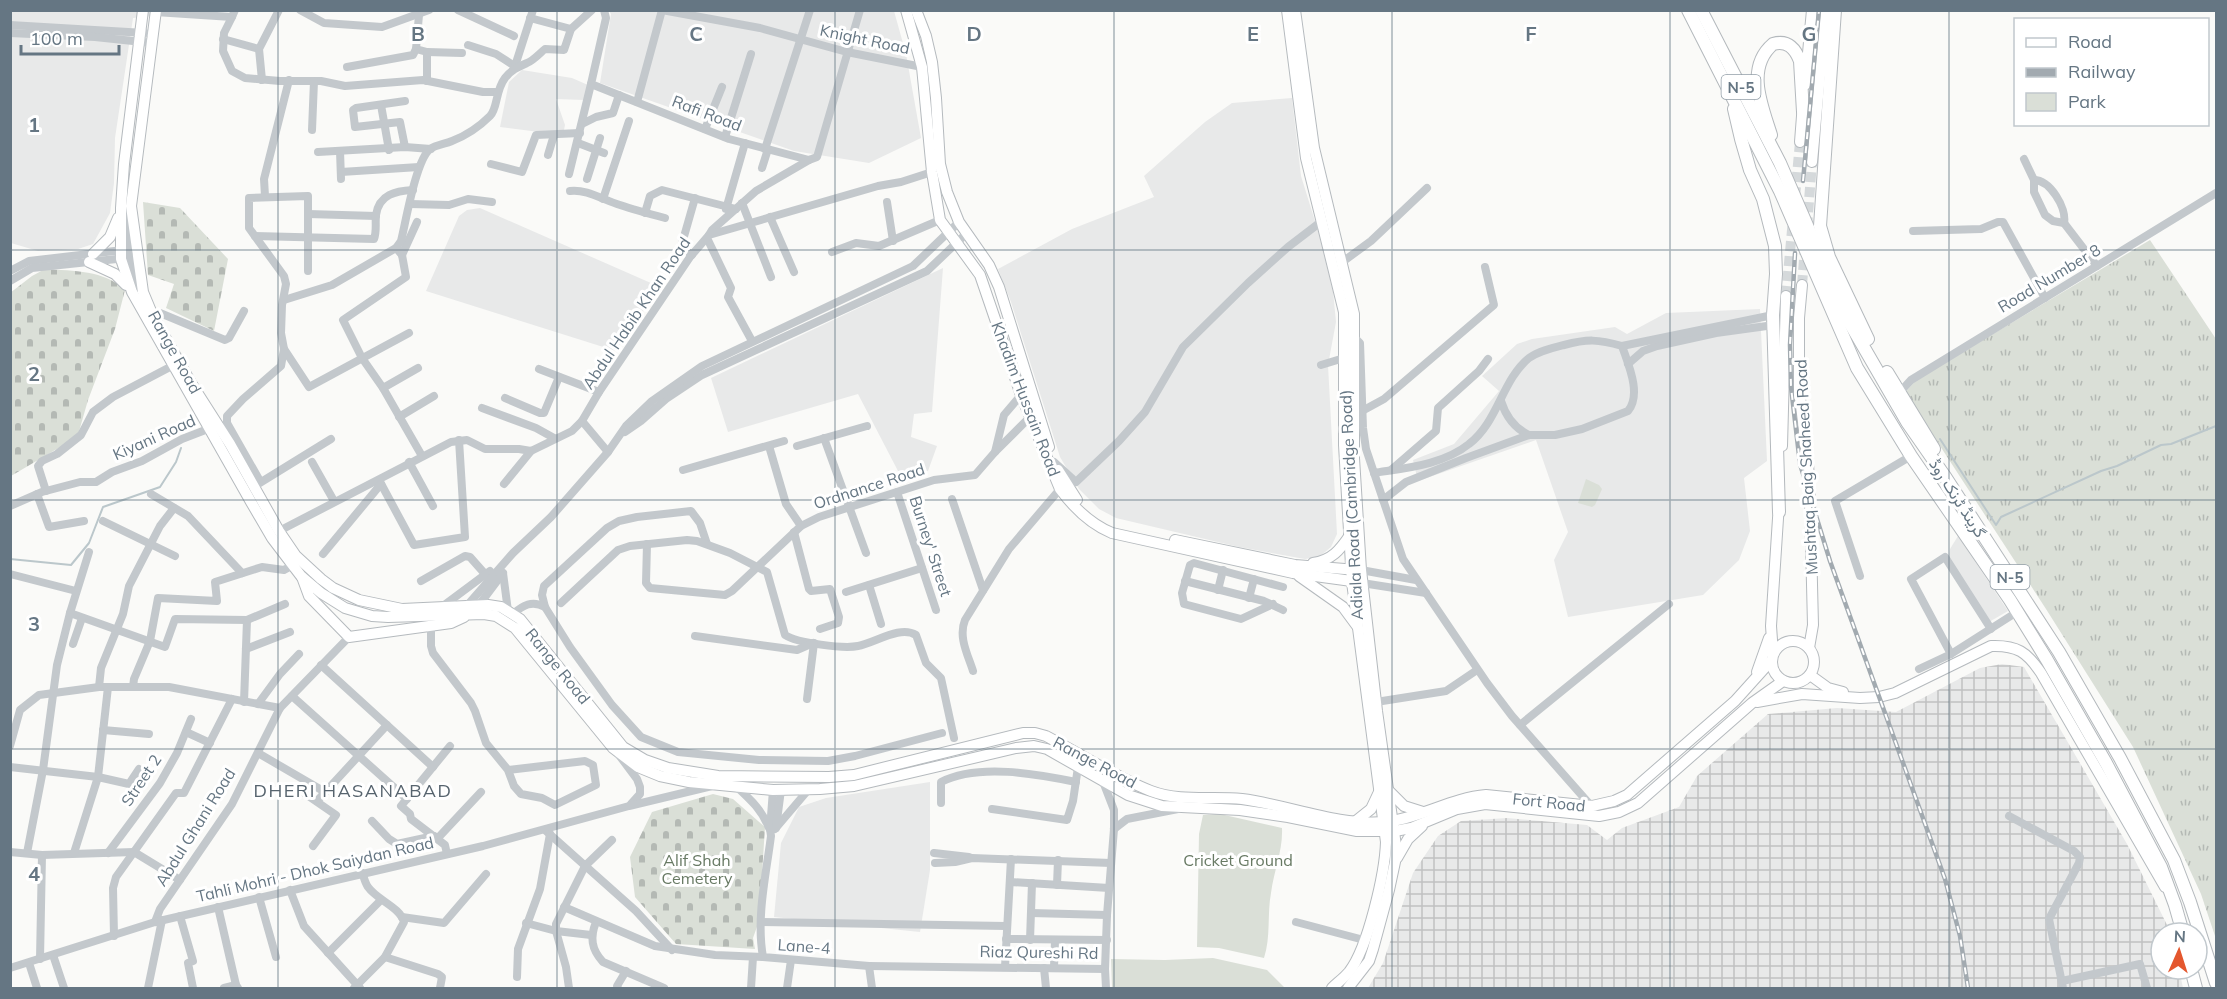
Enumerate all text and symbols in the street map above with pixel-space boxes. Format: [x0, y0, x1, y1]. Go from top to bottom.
scale bar [21, 18, 118, 56]
legend [2014, 18, 2209, 126]
street label: Knight Road [818, 20, 912, 58]
text: B [411, 21, 425, 46]
text: C [689, 21, 703, 46]
text: D [966, 21, 982, 46]
text: E [1247, 21, 1259, 46]
text: F [1525, 21, 1537, 46]
text: G [1802, 21, 1816, 46]
text: 100 m [30, 27, 83, 50]
text: Road [2068, 30, 2112, 53]
text: Railway [2068, 60, 2136, 83]
road number: N-5 [1722, 75, 1760, 99]
text: Park [2068, 90, 2107, 113]
street label: Rafi Road [669, 91, 745, 135]
text: 1 [28, 112, 40, 137]
street label: Abdul Habib Khan Road [578, 233, 694, 393]
street label: Road Number 8 [1994, 239, 2104, 317]
street label: Range Road [144, 307, 206, 397]
street label: Khadim Hussain Road [987, 319, 1065, 479]
street label: Mushtaq Baig Shaheed Road [1790, 359, 1822, 575]
text: 2 [28, 361, 40, 386]
street label: Adiala Road (Cambridge Road) [1335, 389, 1367, 621]
street label: Kiyani Road [110, 410, 198, 464]
street label: گرینڈ ٹرنک روڈ [1924, 455, 1991, 542]
street label: Ordnance Road [811, 459, 927, 513]
street label: Burney' Street [905, 493, 957, 599]
road number: N-5 [1990, 565, 2030, 589]
text: 3 [28, 611, 40, 636]
street label: Range Road [521, 624, 595, 708]
street label: Range Road [1050, 732, 1140, 792]
street label: Street 2 [116, 750, 166, 810]
street label: Abdul Ghani Road [151, 764, 239, 890]
district label: DHERI HASANABAD [254, 779, 452, 802]
street label: Fort Road [1512, 788, 1586, 816]
street label: Tahli Mohri - Dhok Saiydan Road [194, 832, 436, 906]
park label: Alif Shah Cemetery [662, 850, 733, 888]
park label: Cricket Ground [1183, 850, 1293, 870]
text: 4 [28, 861, 40, 886]
north arrow [2149, 921, 2209, 981]
text: N [2173, 926, 2186, 946]
street label: Lane-4 [777, 934, 832, 958]
street label: Riaz Qureshi Rd [979, 941, 1099, 963]

